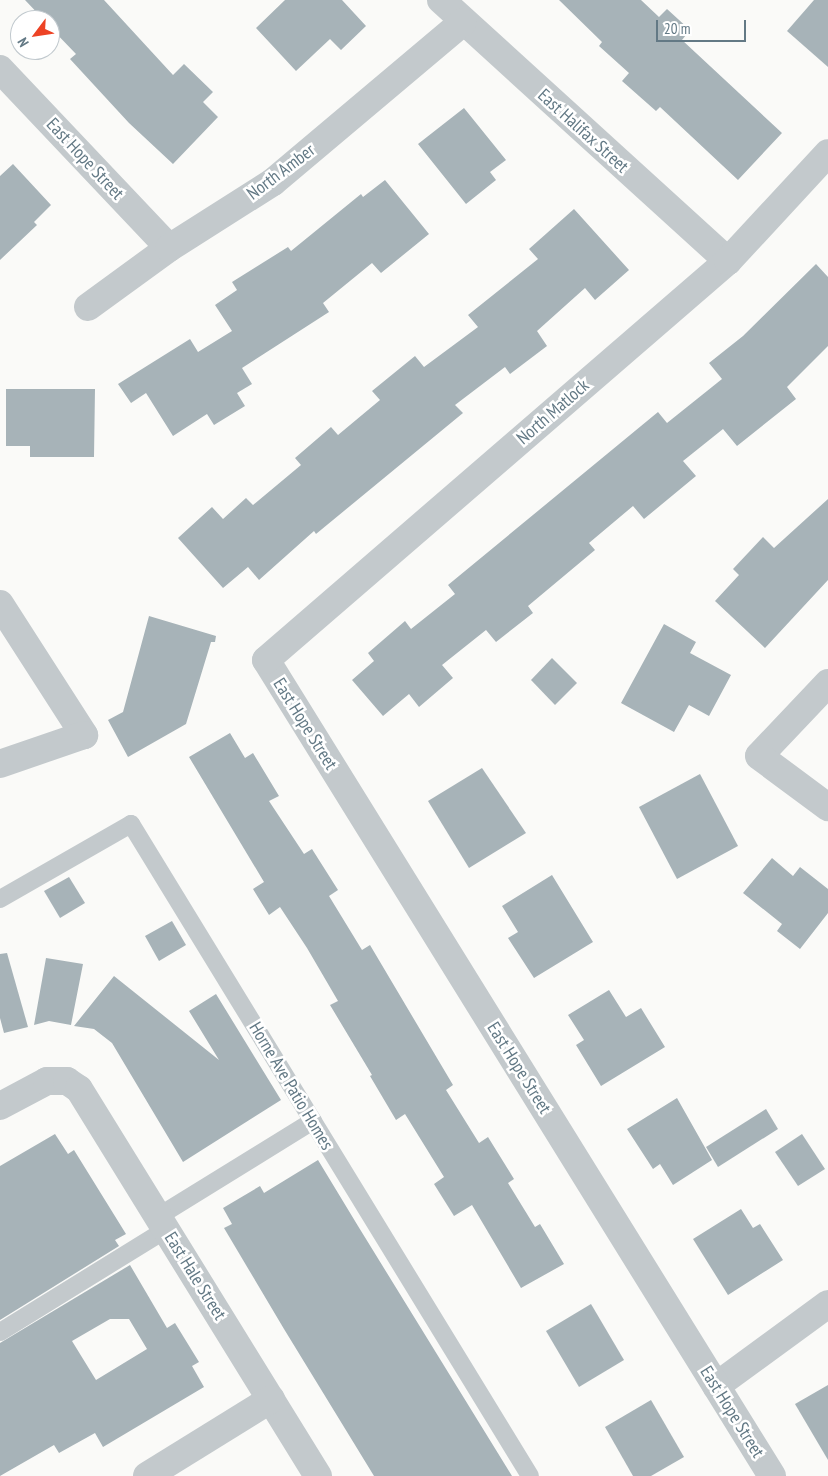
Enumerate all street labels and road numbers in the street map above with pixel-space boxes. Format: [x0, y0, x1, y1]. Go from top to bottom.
street label: East Halifax Street [533, 84, 633, 178]
street label: East Hope Street [42, 114, 128, 204]
street label: North Amber [243, 139, 319, 205]
street label: North Matlock [513, 375, 593, 449]
street label: East Hope Street [268, 674, 342, 774]
street label: Horne Ave Patio Homes [244, 1018, 338, 1154]
street label: East Hope Street [482, 1018, 556, 1118]
street label: East Hale Street [160, 1228, 230, 1324]
street label: East Hope Street [695, 1362, 769, 1462]

